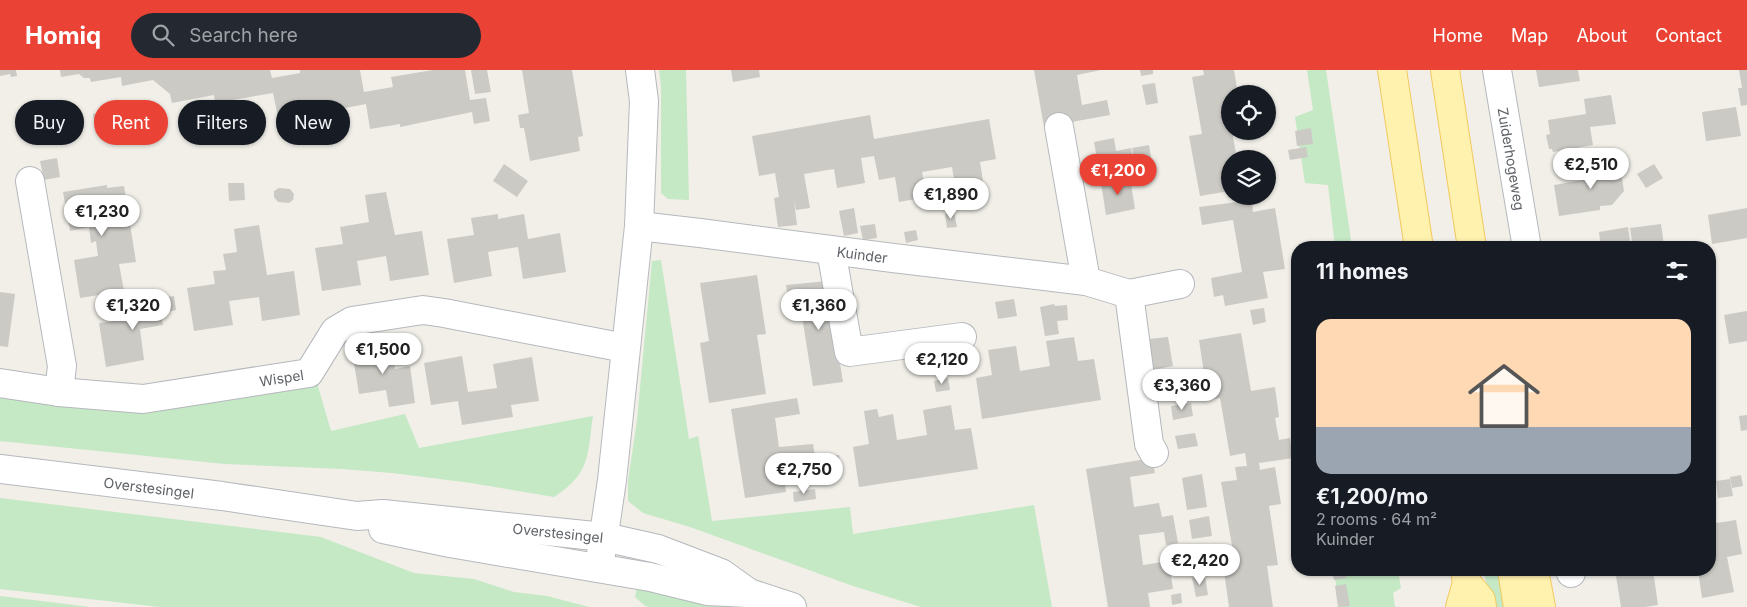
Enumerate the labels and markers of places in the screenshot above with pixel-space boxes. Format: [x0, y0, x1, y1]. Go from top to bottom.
pin: €2,510 [1550, 148, 1632, 190]
pin: €1,200 [1077, 154, 1159, 196]
pin: €1,890 [910, 178, 992, 220]
pin: €1,230 [61, 194, 143, 237]
pin: €1,320 [92, 288, 174, 331]
pin: €1,360 [778, 288, 860, 331]
pin: €1,500 [342, 332, 424, 375]
pin: €2,120 [901, 342, 983, 385]
pin: €3,360 [1141, 368, 1223, 411]
pin: €2,750 [763, 452, 845, 495]
pin: €2,420 [1159, 544, 1241, 586]

